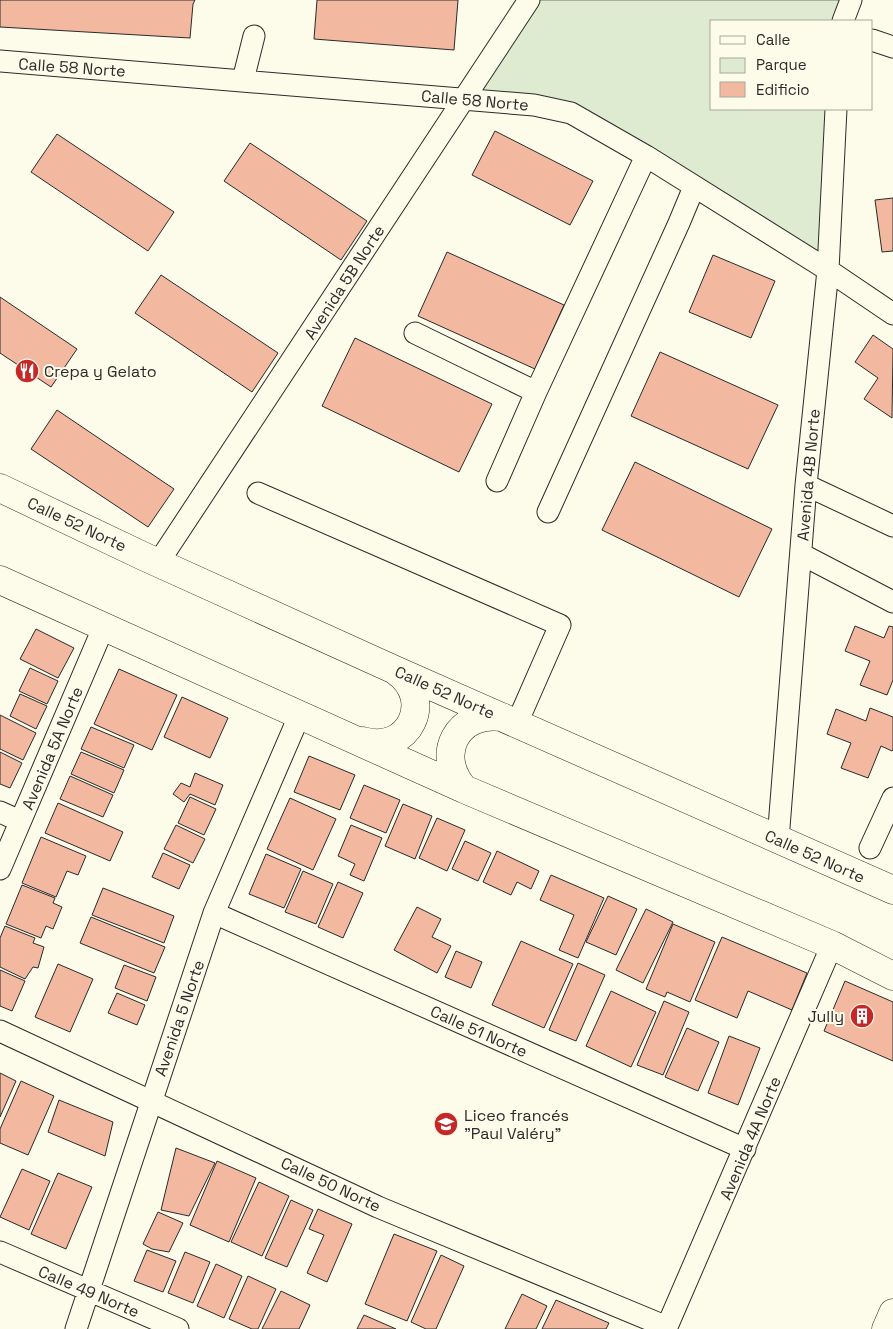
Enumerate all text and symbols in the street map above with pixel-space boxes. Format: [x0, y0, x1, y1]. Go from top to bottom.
legend [710, 20, 873, 110]
text: Calle [756, 30, 791, 49]
street label: Calle 58 Norte [18, 53, 126, 82]
text: Parque [756, 55, 807, 74]
text: Edificio [756, 80, 810, 99]
street label: Calle 58 Norte [420, 85, 529, 116]
street label: Avenida 5B Norte [300, 221, 389, 343]
restaurant icon: Crepa y Gelato [14, 358, 40, 384]
place label: Crepa y Gelato [44, 361, 157, 382]
street label: Avenida 4B Norte [792, 408, 825, 542]
street label: Calle 52 Norte [24, 492, 130, 557]
street label: Calle 52 Norte [392, 661, 498, 724]
street label: Avenida 5A Norte [17, 684, 88, 813]
street label: Calle 52 Norte [762, 825, 868, 888]
street label: Avenida 5 Norte [150, 957, 209, 1079]
street label: Calle 51 Norte [427, 1001, 531, 1062]
building icon: Jully [849, 1003, 875, 1029]
place label: Jully [807, 1006, 844, 1027]
street label: Avenida 4A Norte [715, 1073, 786, 1203]
place label: Liceo francés "Paul Valéry" [464, 1105, 569, 1144]
school or university icon: Liceo francés "Paul Valéry" [433, 1111, 459, 1137]
street label: Calle 50 Norte [277, 1152, 384, 1217]
street label: Calle 49 Norte [35, 1261, 143, 1322]

